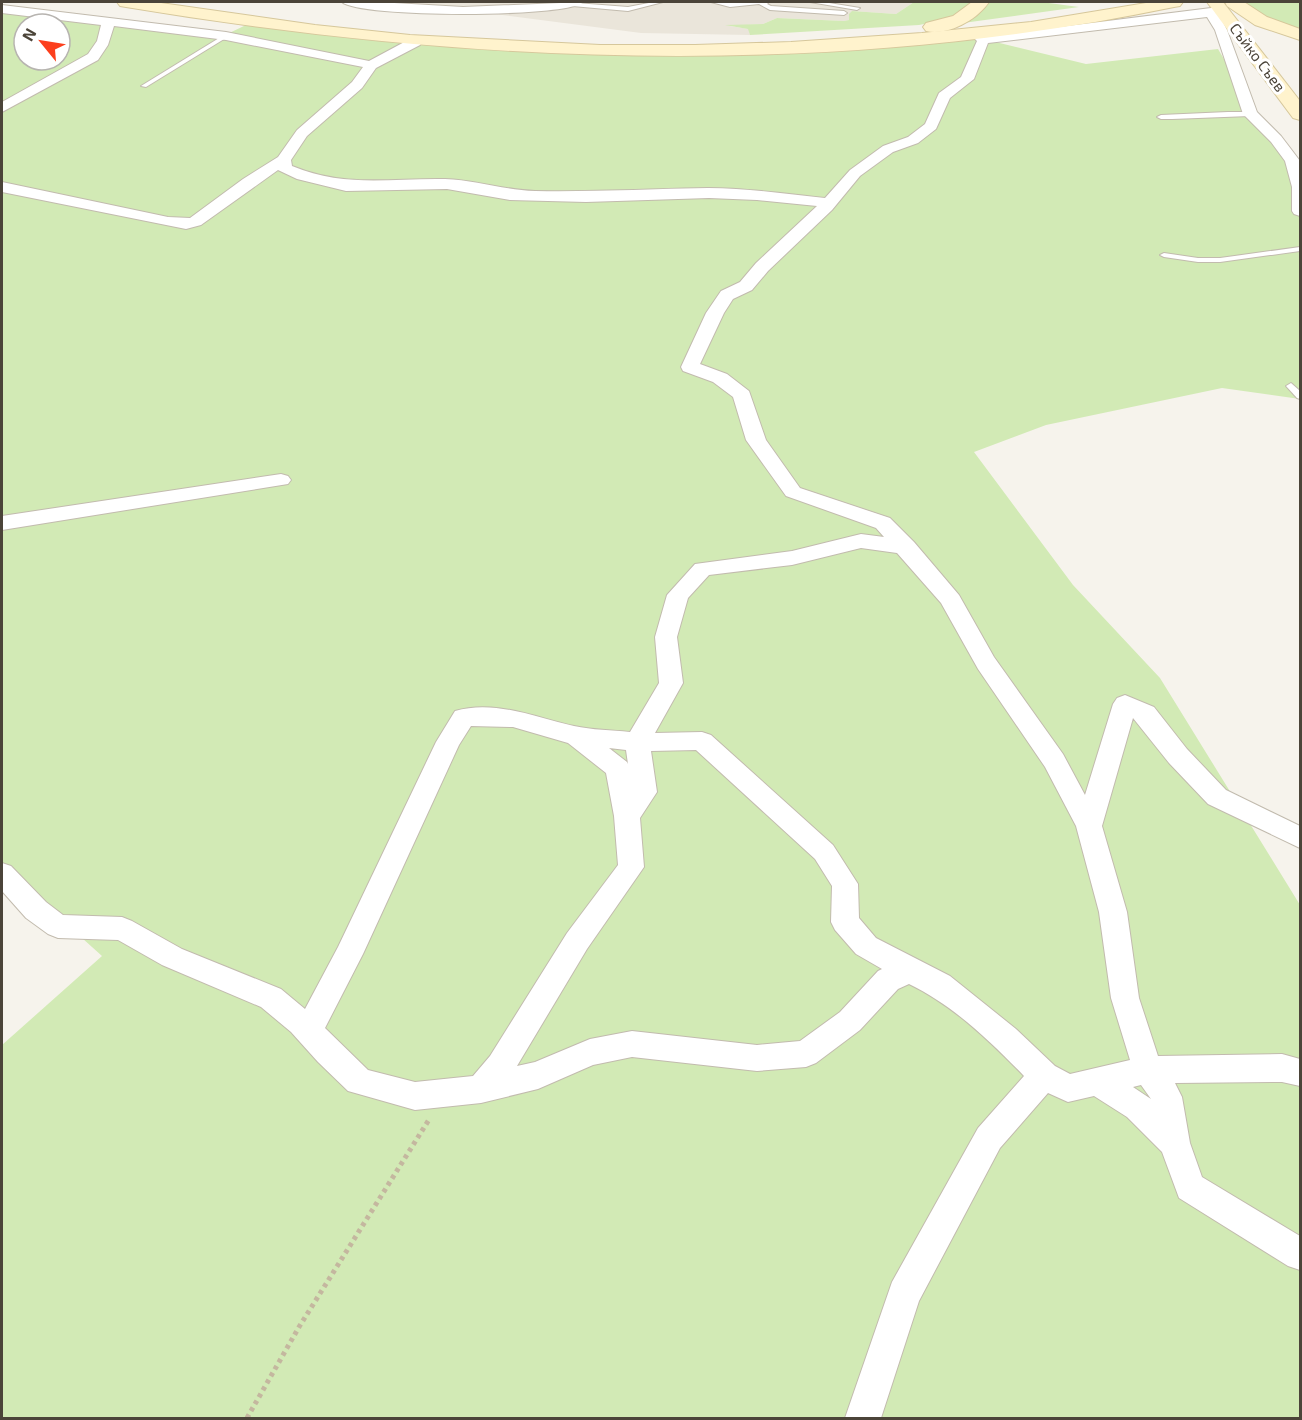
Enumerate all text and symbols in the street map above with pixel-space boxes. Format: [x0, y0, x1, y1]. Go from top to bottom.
north arrow [12, 12, 72, 72]
street label: Съйко Съев [1226, 19, 1290, 95]
text: N [17, 24, 40, 44]

